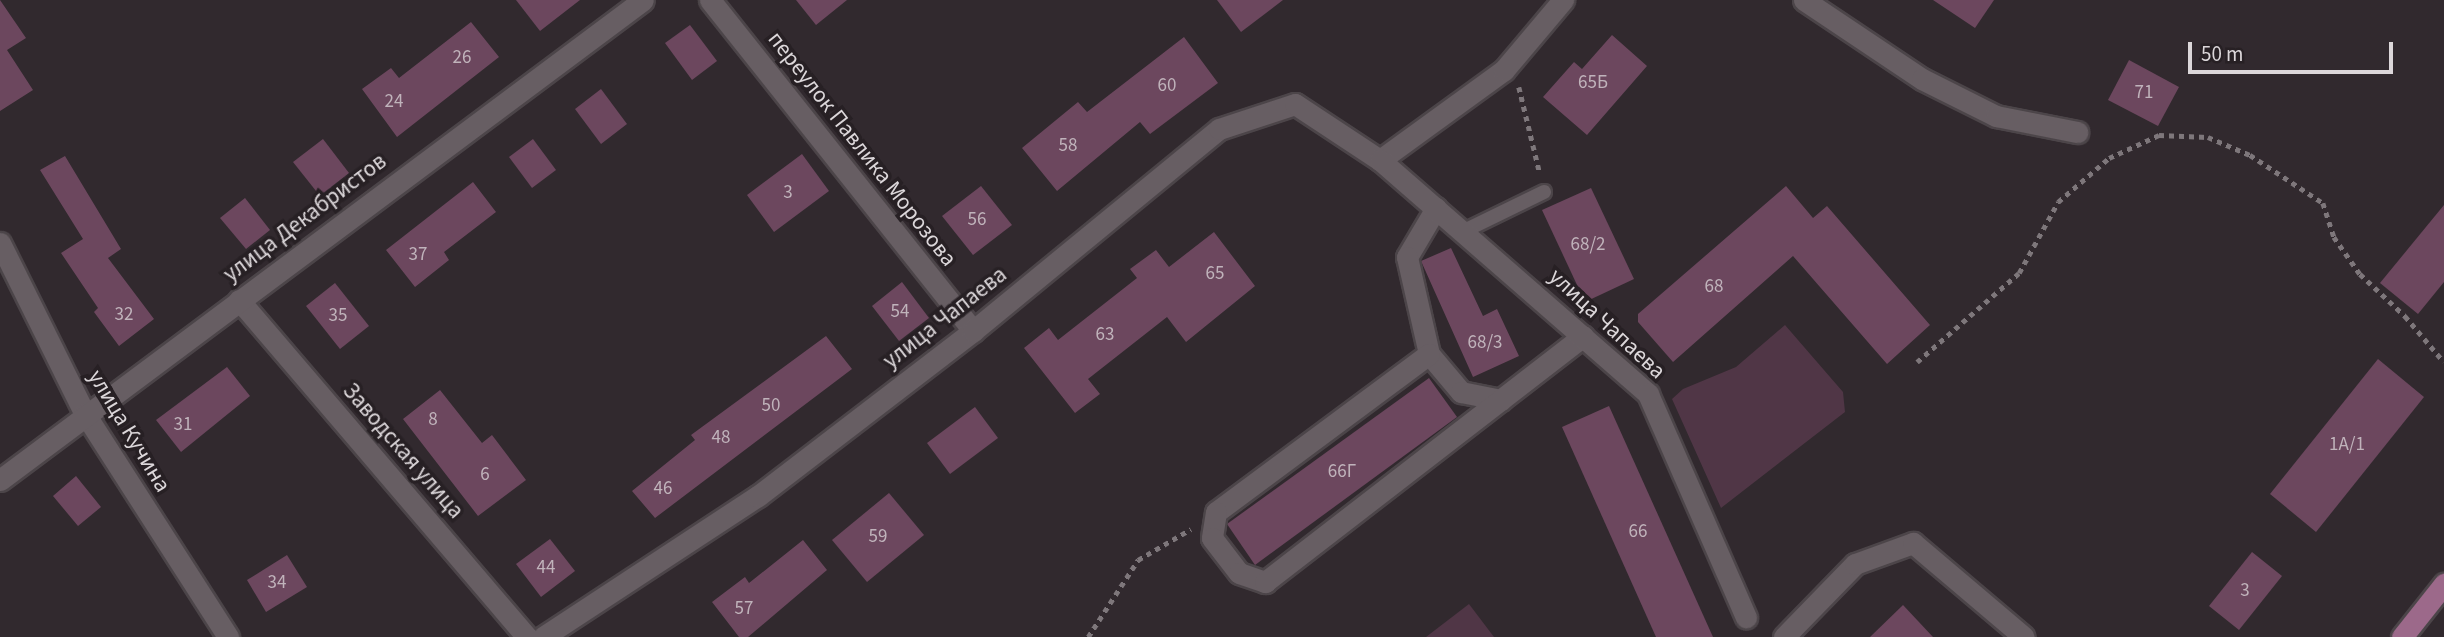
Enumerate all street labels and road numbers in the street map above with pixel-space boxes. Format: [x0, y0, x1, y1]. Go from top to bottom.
street label: переулок Павлика Морозова [762, 26, 962, 272]
street label: улица Декабристов [218, 148, 392, 288]
street label: улица Чапаева [878, 261, 1012, 375]
street label: улица Чапаева [1543, 263, 1671, 385]
street label: улица Кучина [82, 365, 176, 497]
street label: Заводская улица [337, 378, 469, 524]

